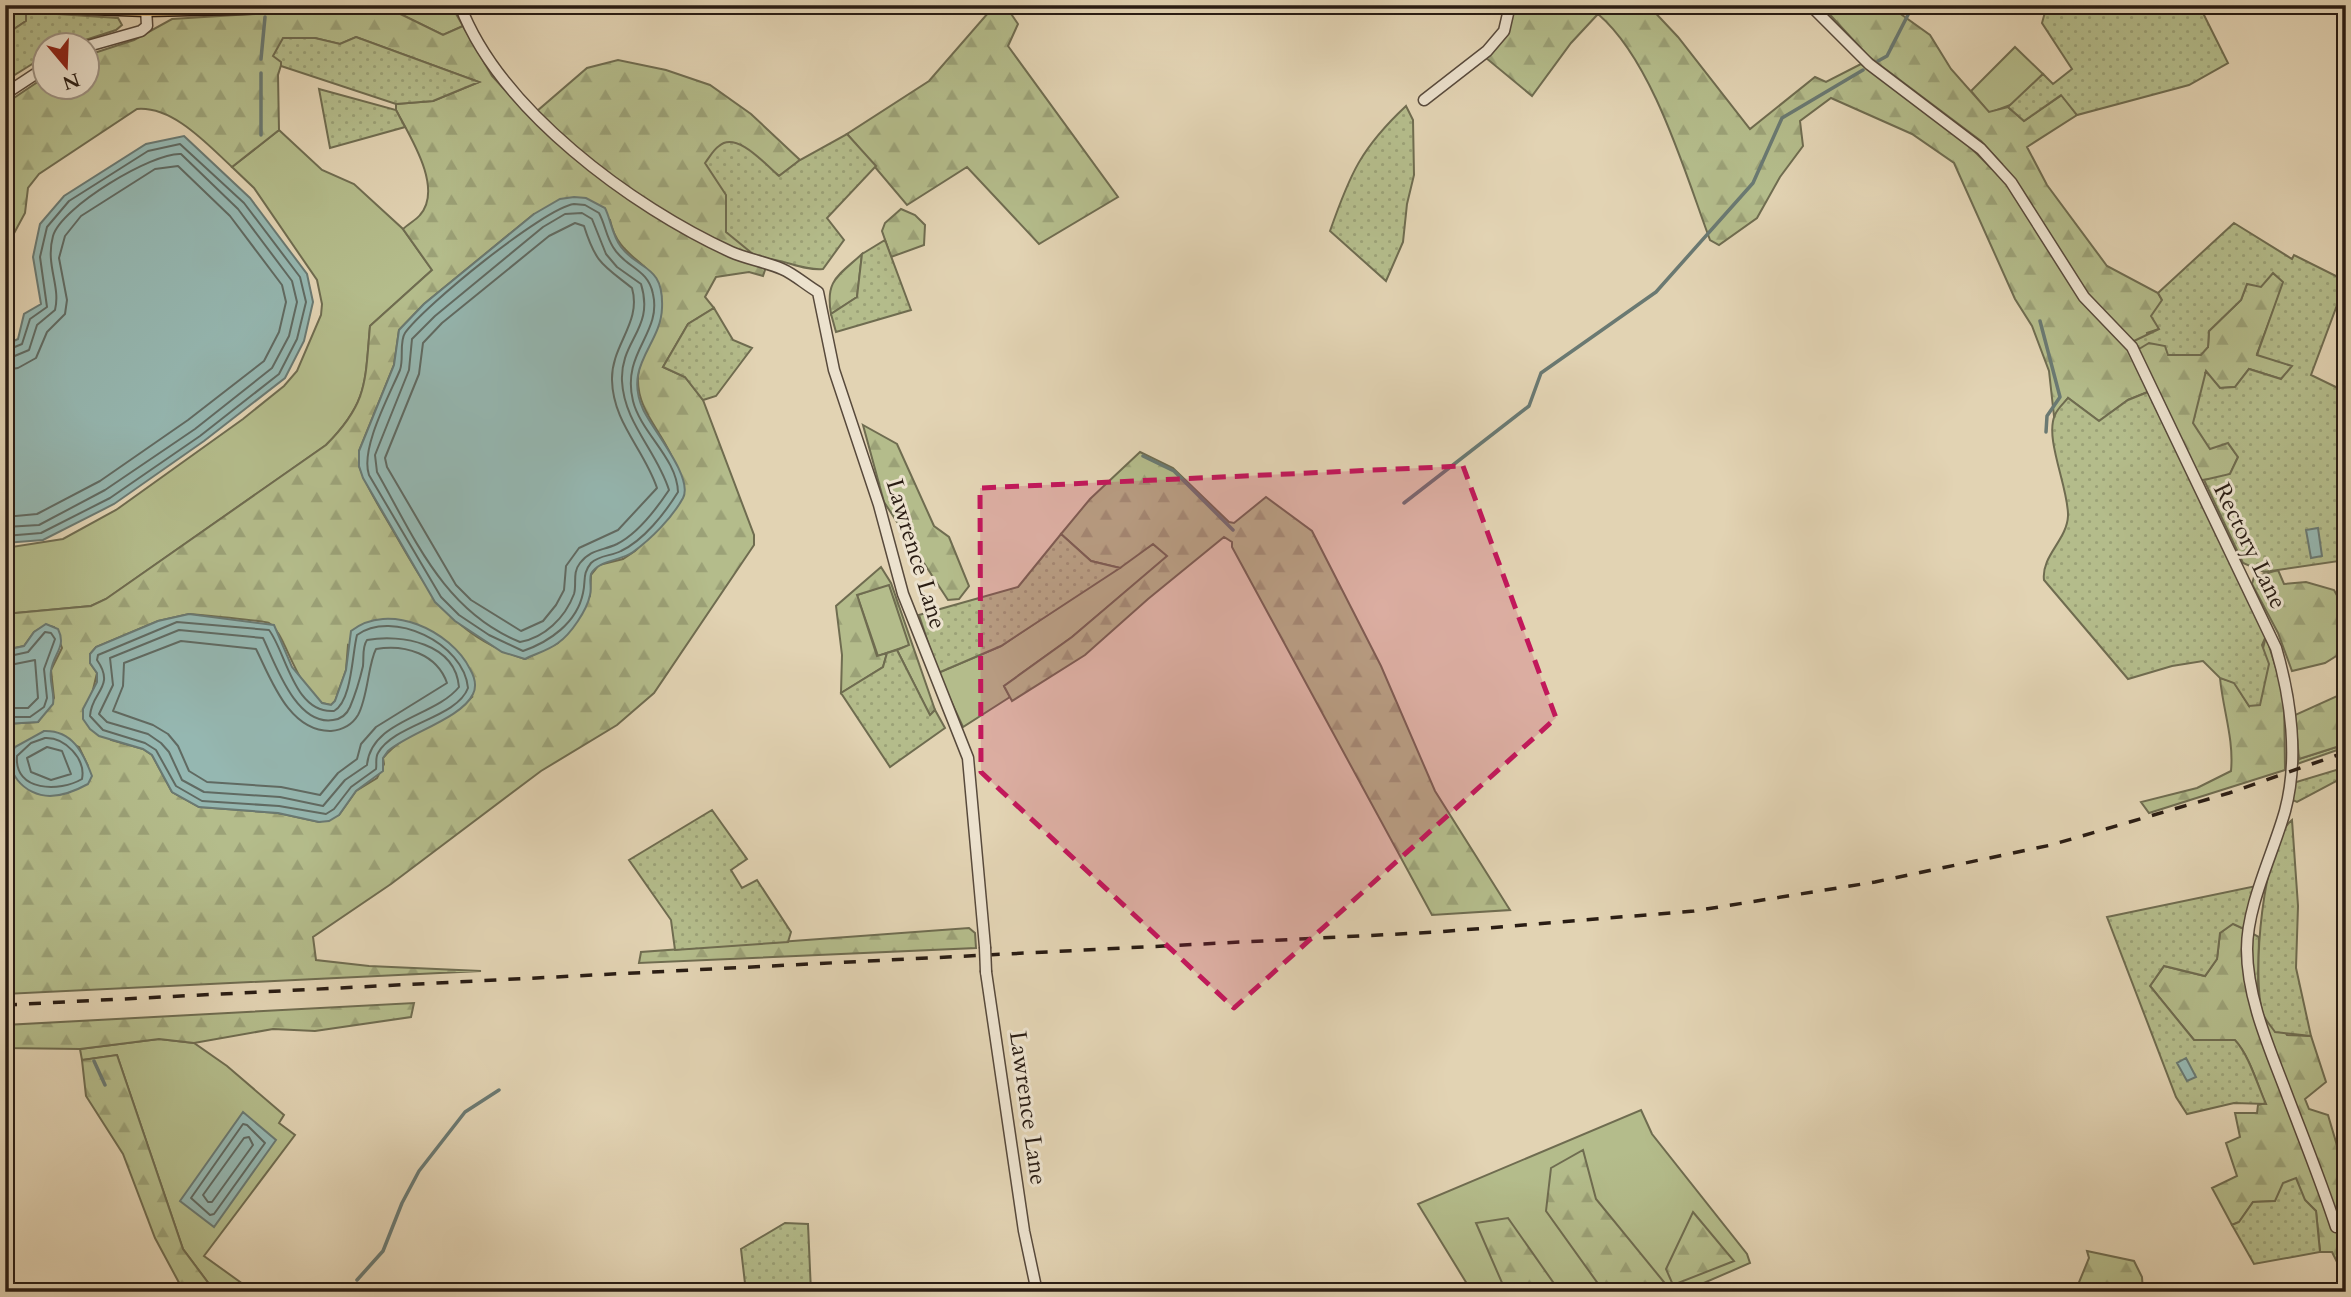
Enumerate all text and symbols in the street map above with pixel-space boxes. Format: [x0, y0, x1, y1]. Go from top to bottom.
north arrow [32, 32, 102, 102]
text: N [59, 66, 83, 96]
street label: Lawrence Lane [878, 475, 954, 633]
street label: Rectory Lane [2205, 477, 2295, 615]
street label: Lawrence Lane [1001, 1029, 1055, 1187]

